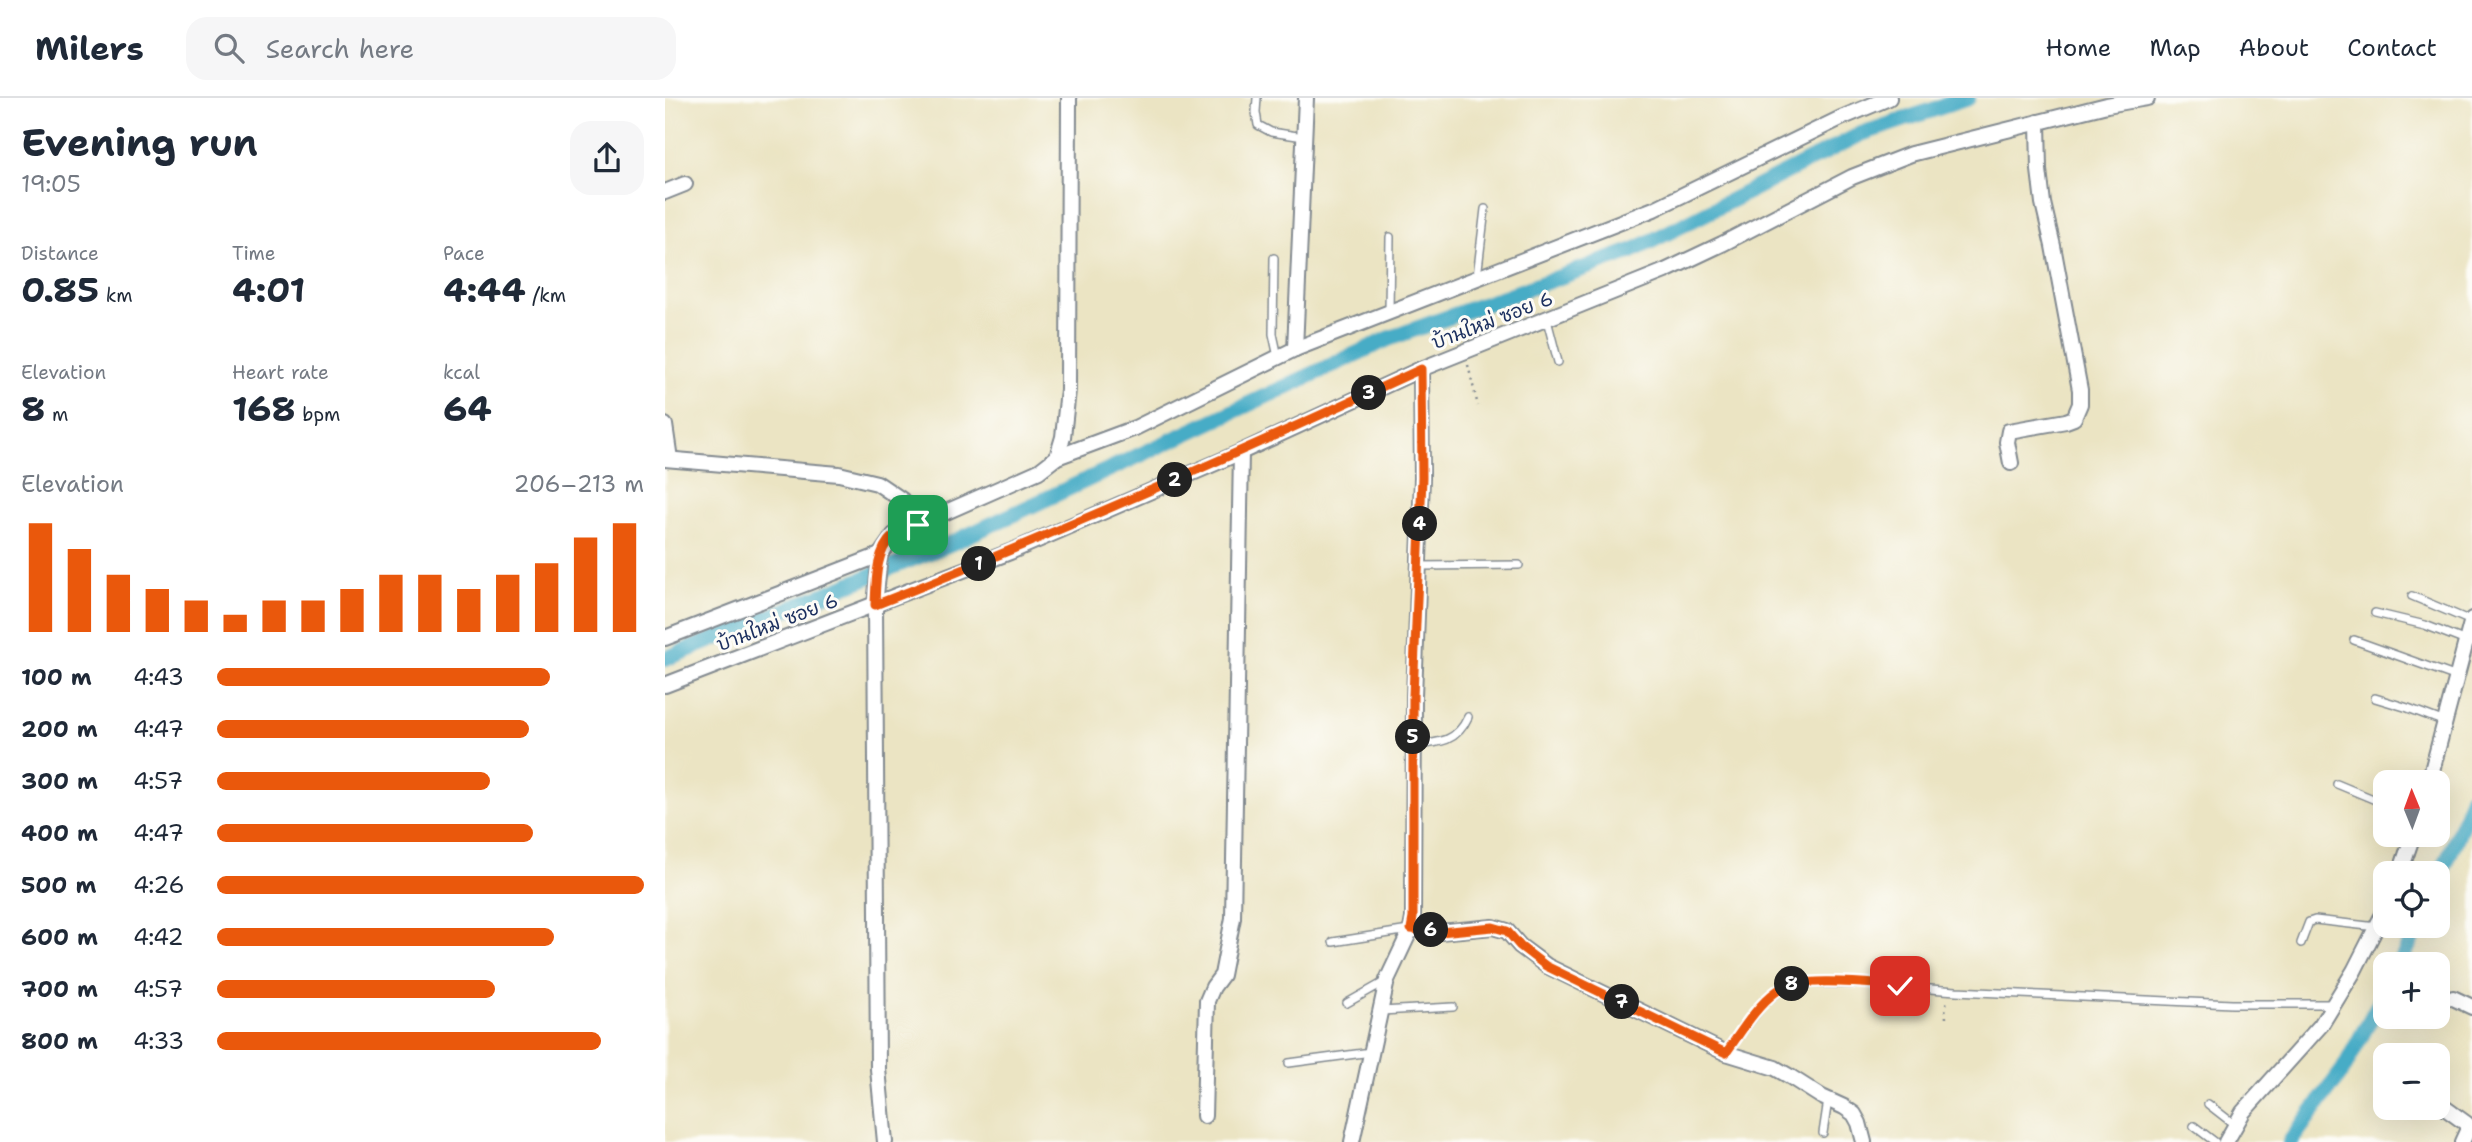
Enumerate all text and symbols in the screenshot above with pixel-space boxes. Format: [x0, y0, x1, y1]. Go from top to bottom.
search box [186, 17, 676, 80]
text: Milers [35, 26, 144, 71]
icon: search [210, 29, 248, 67]
text: Search here [266, 31, 414, 66]
text: Home [2045, 32, 2111, 64]
text: Map [2149, 32, 2201, 64]
text: About [2239, 32, 2309, 64]
text: Contact [2347, 32, 2437, 64]
text: Evening run [21, 117, 258, 168]
button: share [570, 121, 644, 195]
text: 19:05 [21, 169, 81, 199]
text: Distance [21, 241, 99, 266]
text: Time [232, 241, 276, 266]
text: Pace [443, 241, 485, 266]
text: 0.85 [21, 266, 99, 313]
text: 4:01 [232, 266, 305, 313]
text: 4:44 [443, 266, 526, 313]
text: km [99, 283, 133, 308]
text: /km [526, 283, 566, 308]
street label: บ้านใหม่ ซอย 6 [1428, 286, 1556, 355]
text: Elevation [21, 360, 106, 385]
text: Heart rate [232, 360, 329, 385]
text: kcal [443, 360, 480, 385]
pin: 3 [1351, 376, 1387, 410]
text: 3 [1362, 380, 1375, 405]
text: 8 [21, 385, 46, 432]
text: 168 [232, 385, 296, 432]
text: 64 [443, 385, 492, 432]
text: m [46, 402, 68, 427]
text: bpm [296, 402, 340, 427]
pin: 2 [1157, 462, 1193, 498]
text: 2 [1168, 467, 1181, 492]
text: Elevation [21, 469, 124, 499]
text: 206–213 m [514, 469, 644, 499]
pin [888, 495, 948, 555]
icon: arrive [899, 506, 937, 544]
pin: 4 [1403, 506, 1437, 542]
text: 4 [1413, 511, 1426, 536]
pin: 1 [961, 546, 997, 582]
text: 1 [974, 551, 983, 576]
street label: บ้านใหม่ ซอย 6 [713, 588, 841, 657]
text: 100 m [21, 662, 92, 692]
text: 4:43 [133, 662, 184, 692]
text: 200 m [21, 714, 98, 744]
text: 4:47 [133, 714, 184, 744]
pin: 5 [1395, 720, 1431, 754]
text: 5 [1407, 724, 1418, 749]
text: 300 m [21, 766, 98, 796]
text: 4:57 [133, 766, 183, 796]
north arrow [2373, 770, 2450, 847]
map controls [2373, 770, 2450, 1120]
text: 400 m [21, 818, 98, 848]
text: 4:47 [133, 818, 184, 848]
button: locate [2373, 861, 2450, 938]
text: 500 m [21, 870, 96, 900]
text: 4:26 [133, 870, 184, 900]
pin: 6 [1413, 912, 1449, 948]
text: 6 [1424, 917, 1437, 942]
text: 600 m [21, 922, 98, 952]
text: 4:42 [133, 922, 184, 952]
button: + [2373, 952, 2450, 1029]
pin [1870, 956, 1930, 1016]
pin: 8 [1775, 966, 1809, 1001]
icon: check [1881, 967, 1919, 1005]
text: 8 [1785, 971, 1798, 996]
text: 700 m [21, 974, 98, 1004]
text: 4:57 [133, 974, 183, 1004]
pin: 7 [1605, 984, 1639, 1020]
text: 7 [1615, 989, 1628, 1014]
text: 800 m [21, 1026, 98, 1056]
text: 4:33 [133, 1026, 184, 1056]
button: − [2373, 1043, 2450, 1120]

